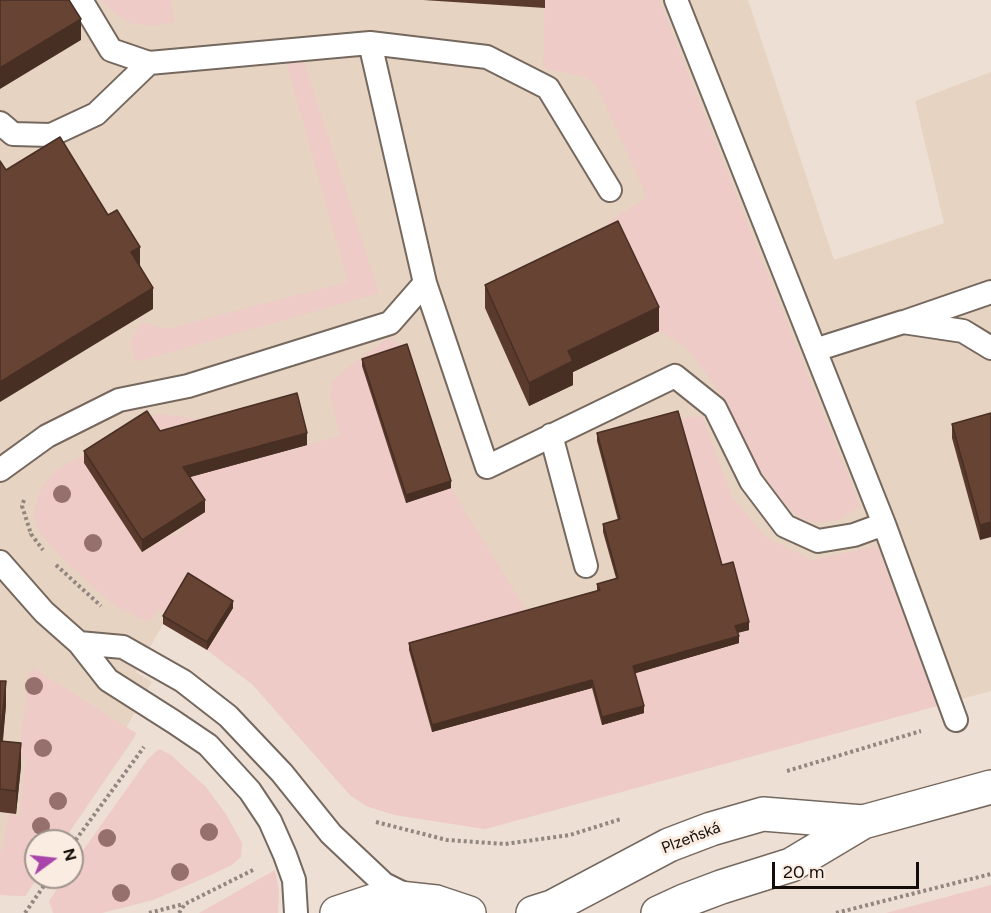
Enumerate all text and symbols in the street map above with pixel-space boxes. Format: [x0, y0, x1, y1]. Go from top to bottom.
street label: Plzeňská [659, 818, 723, 858]
north arrow [24, 829, 84, 889]
text: N [59, 846, 81, 863]
scale bar [775, 850, 922, 888]
text: 20 m [783, 861, 824, 883]

